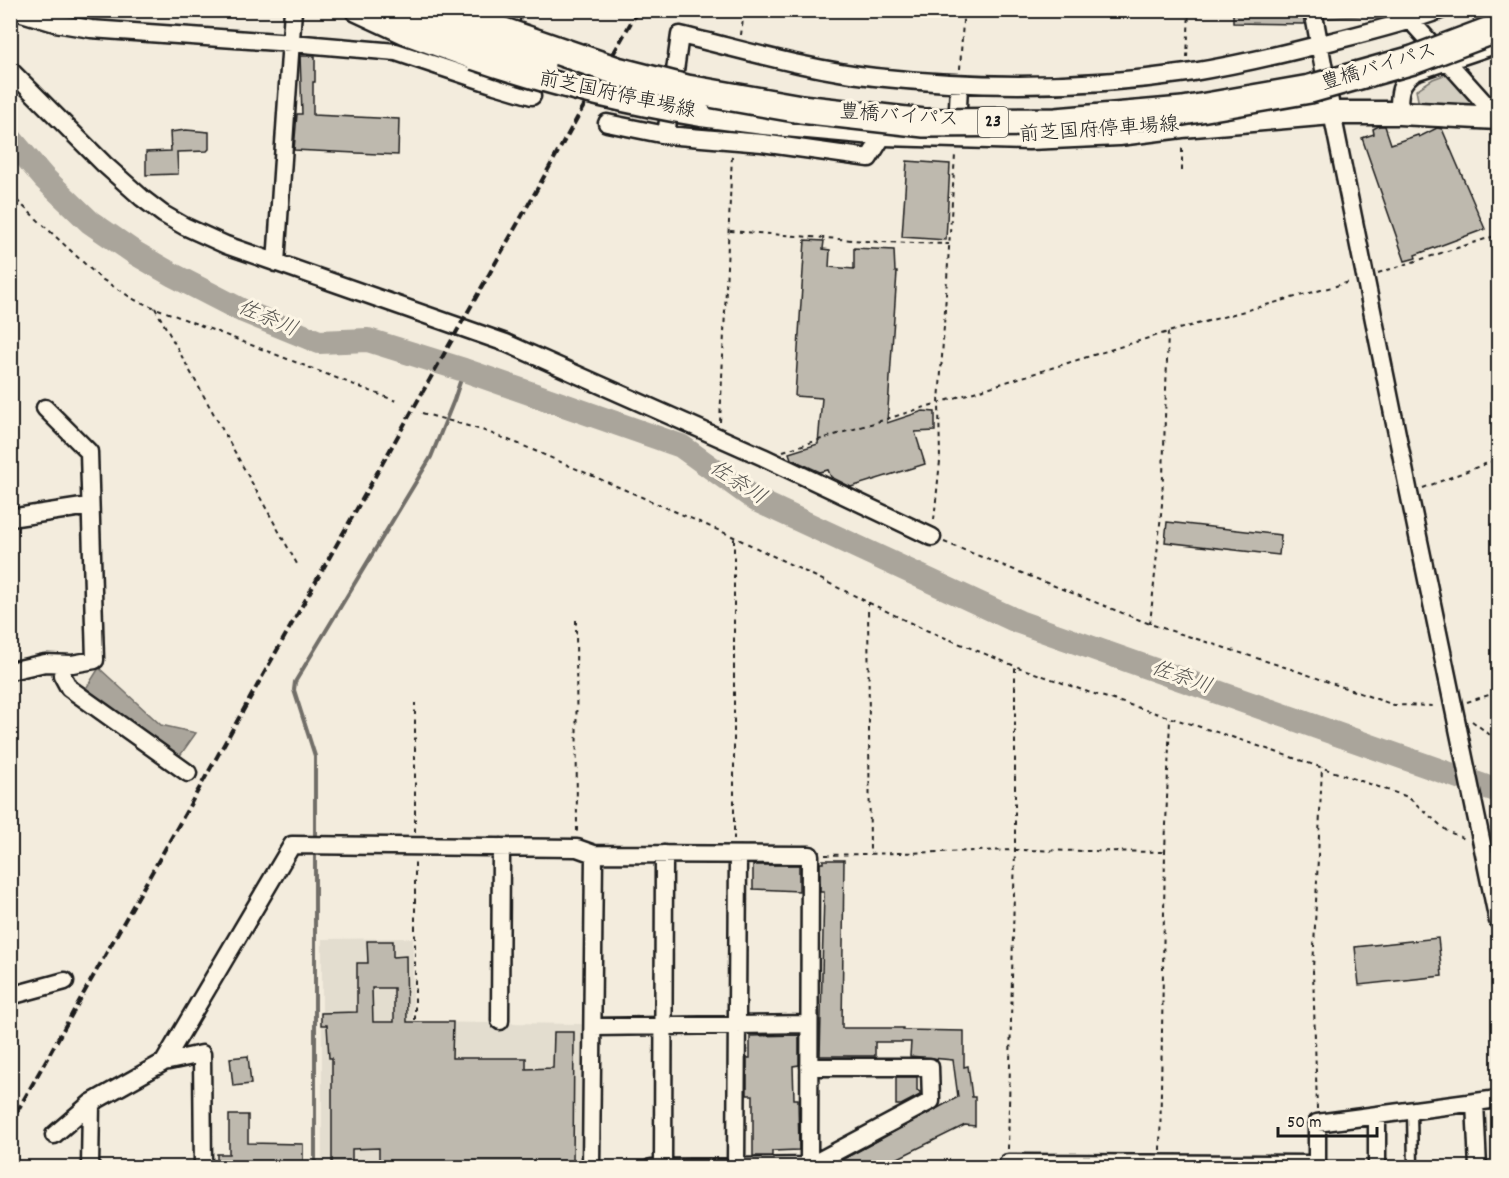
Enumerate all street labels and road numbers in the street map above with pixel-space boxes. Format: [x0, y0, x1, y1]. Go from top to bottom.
street label: 豊橋バイパス [1318, 37, 1440, 99]
street label: 前芝国府停車場線 [536, 66, 698, 126]
street label: 豊橋バイパス [838, 99, 960, 135]
road number: 23 [978, 107, 1008, 137]
street label: 前芝国府停車場線 [1018, 111, 1180, 151]

